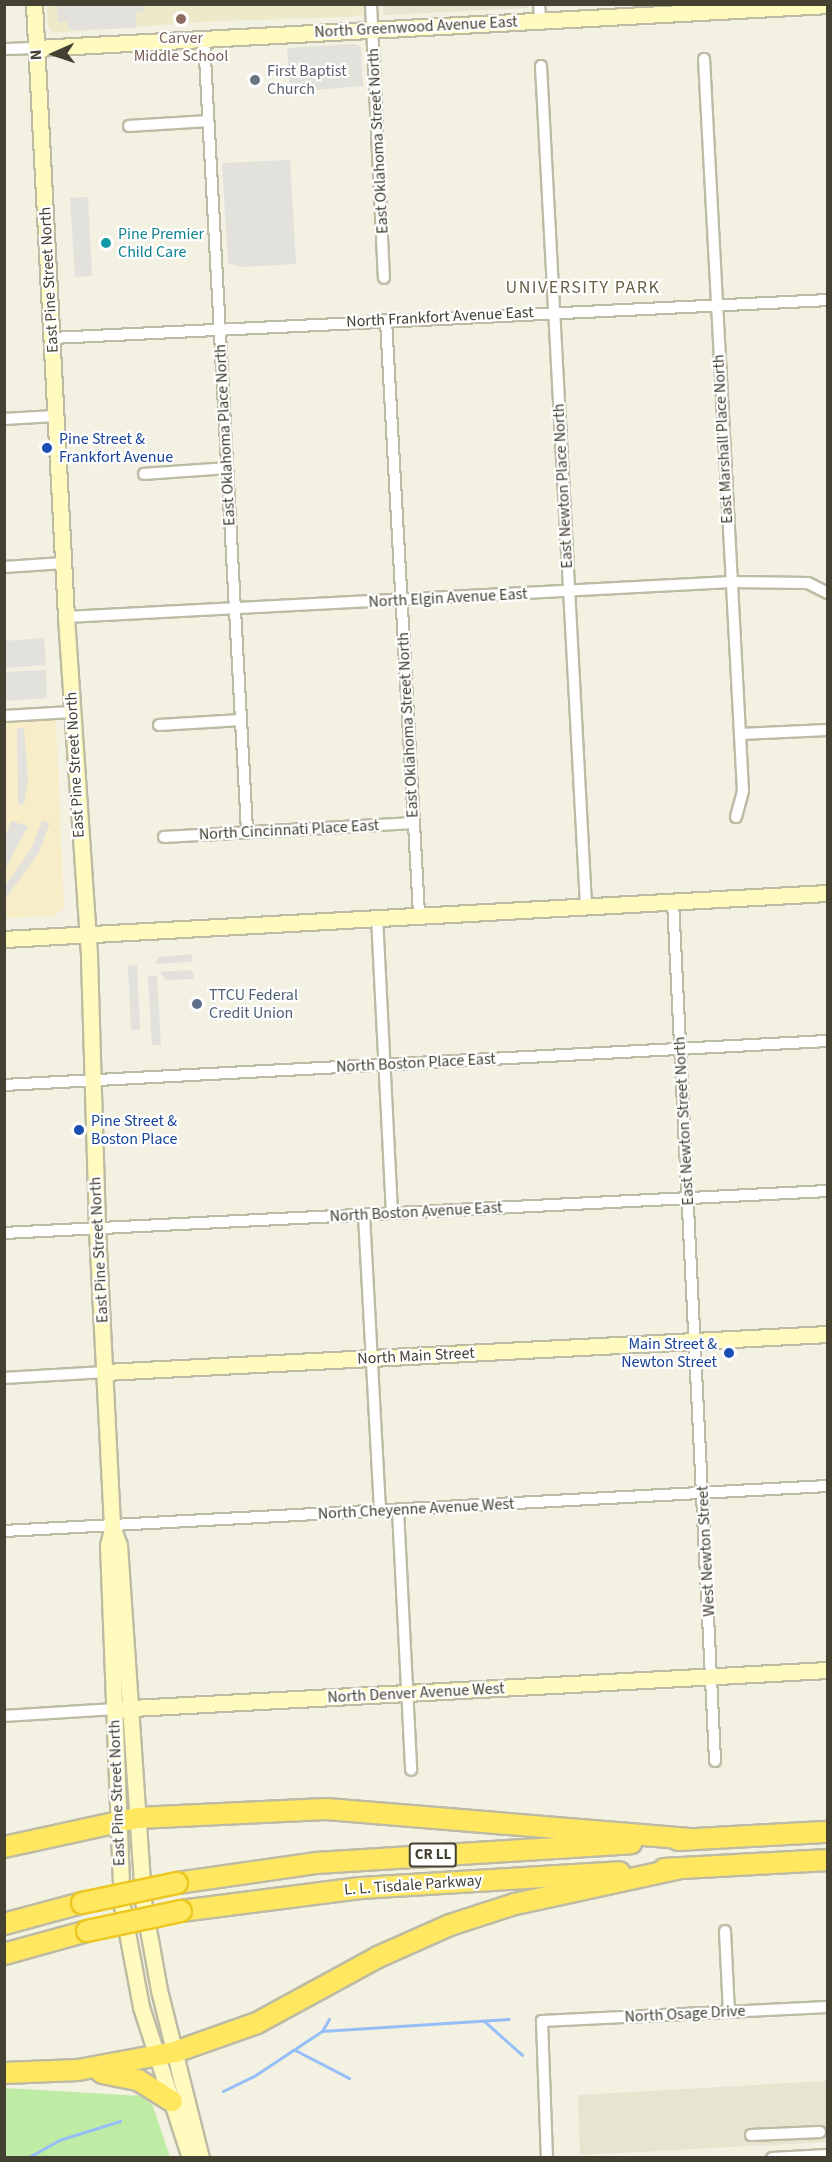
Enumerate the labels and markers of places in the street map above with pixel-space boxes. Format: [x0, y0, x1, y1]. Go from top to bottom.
marker: Carver Middle School [174, 12, 188, 26]
place label: Carver Middle School [134, 28, 228, 66]
place label: First Baptist Church [267, 61, 347, 99]
marker: First Baptist Church [248, 73, 262, 87]
place label: Pine Premier Child Care [118, 224, 204, 262]
marker: Pine Premier Child Care [99, 236, 113, 250]
place label: Pine Street & Frankfort Avenue [59, 429, 173, 467]
marker: Pine Street & Frankfort Avenue [40, 441, 54, 455]
place label: TTCU Federal Credit Union [209, 985, 298, 1023]
marker: TTCU Federal Credit Union [190, 997, 204, 1011]
place label: Pine Street & Boston Place [91, 1111, 177, 1149]
marker: Pine Street & Boston Place [72, 1123, 86, 1137]
place label: Main Street & Newton Street [621, 1334, 717, 1372]
marker: Main Street & Newton Street [722, 1346, 736, 1360]

